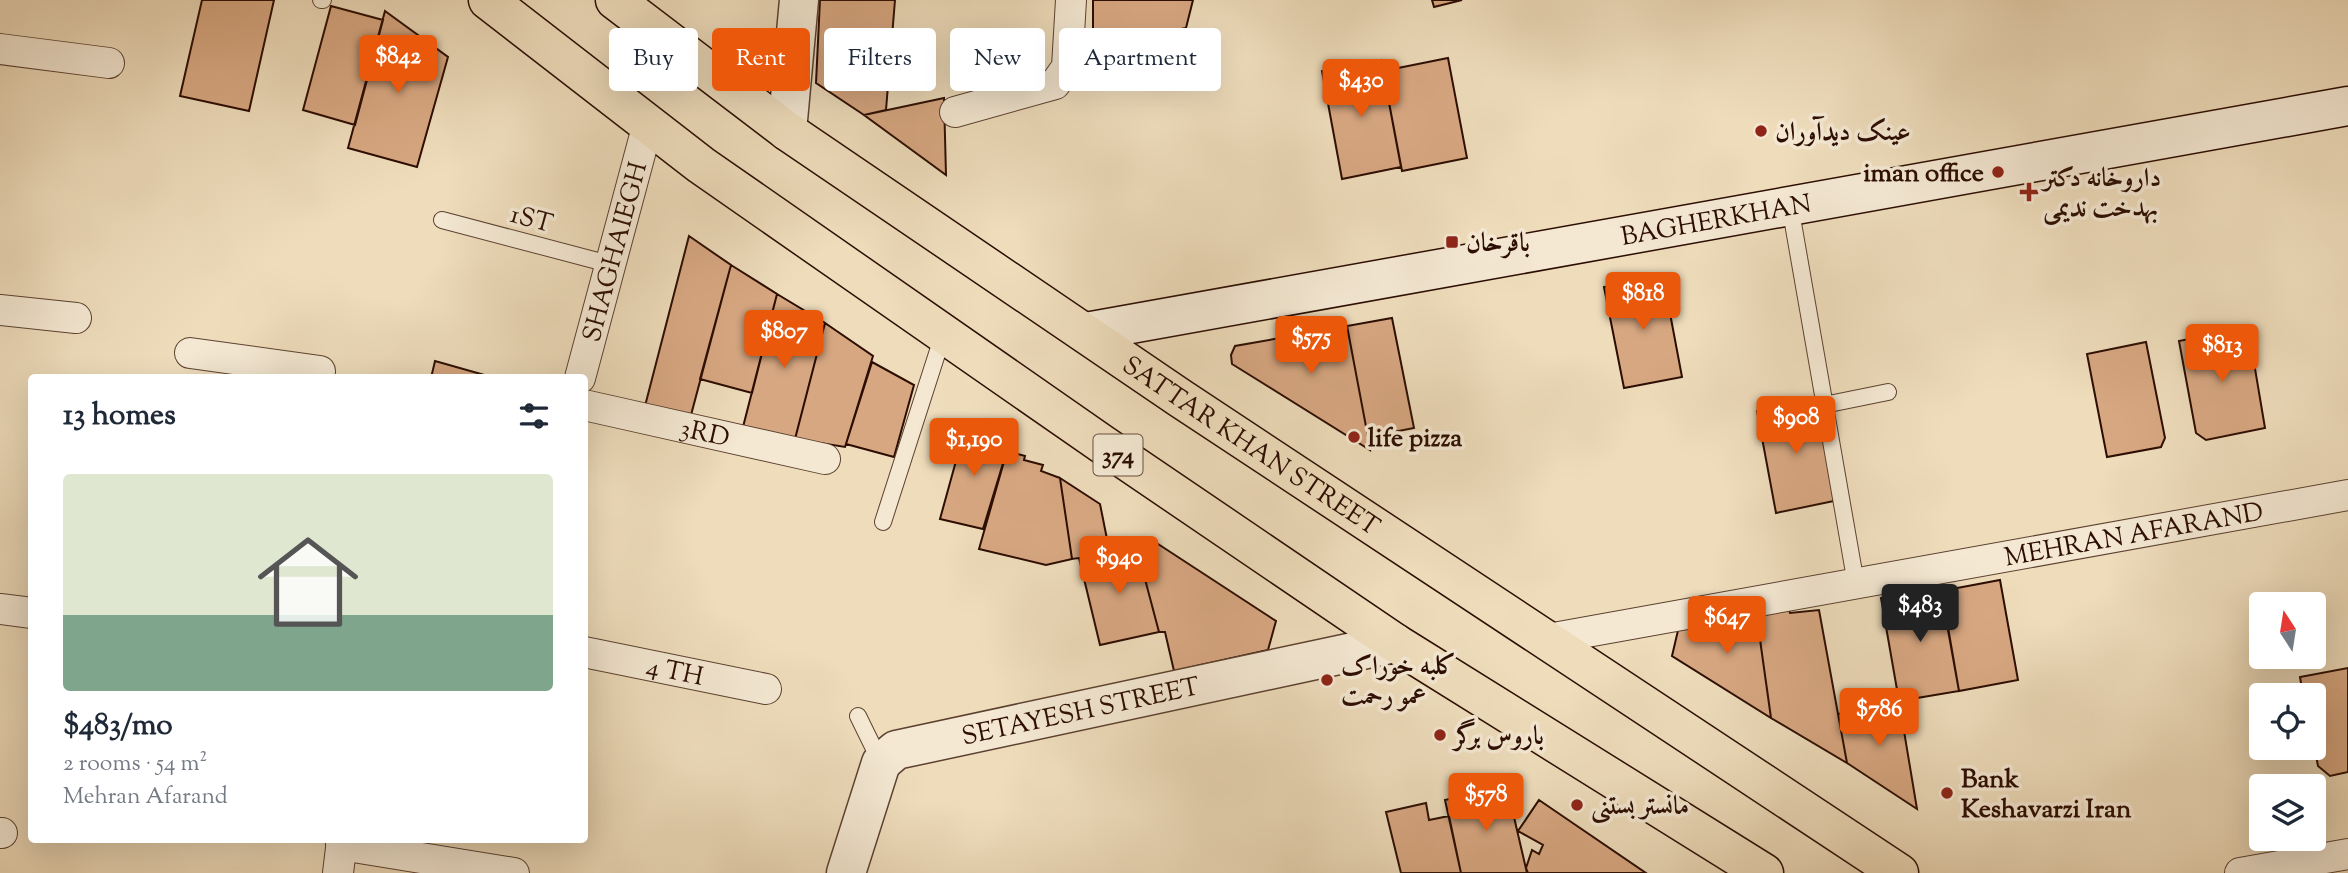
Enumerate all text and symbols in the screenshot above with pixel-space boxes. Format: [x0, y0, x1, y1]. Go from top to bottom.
chip: Buy [609, 28, 698, 91]
chip: Rent [712, 28, 810, 91]
chip: Filters [824, 28, 936, 91]
chip: New [950, 28, 1045, 91]
chip: Apartment [1059, 28, 1221, 91]
pin: $842 [357, 36, 439, 95]
text: $842 [375, 41, 421, 74]
pin: $430 [1320, 60, 1402, 119]
text: $430 [1338, 65, 1384, 98]
place label: عینک دیدآوران [1775, 115, 1911, 152]
marker: عینک دیدآوران [1753, 123, 1769, 139]
place label: iman office [1863, 156, 1984, 193]
street label: SHAGHAIEGH [574, 158, 658, 346]
place label: داروخانه دکتر بهدخت ندیمی [2040, 161, 2161, 228]
marker: iman office [1990, 164, 2006, 180]
marker: داروخانه دکتر بهدخت ندیمی [2021, 184, 2037, 200]
street label: BAGHERKHAN [1618, 186, 1815, 257]
street label: 1ST [506, 197, 557, 244]
place label: باقرخان [1466, 226, 1530, 263]
marker: باقرخان [1444, 234, 1460, 250]
pin: $818 [1602, 272, 1684, 332]
text: $818 [1621, 278, 1665, 311]
pin: $807 [743, 310, 825, 370]
text: $807 [760, 316, 808, 349]
pin: $575 [1270, 316, 1352, 376]
text: $575 [1291, 322, 1331, 355]
pin: $813 [2181, 324, 2263, 384]
text: $813 [2202, 330, 2242, 363]
street label: SATTAR KHAN STREET [1114, 348, 1386, 546]
text: 13 homes [63, 395, 176, 438]
pin: $908 [1755, 396, 1837, 456]
icon: filters [515, 397, 553, 435]
text: $908 [1772, 402, 1820, 435]
street label: 3RD [676, 411, 733, 458]
pin: $1,190 [917, 419, 1031, 478]
place label: life pizza [1368, 421, 1462, 458]
text: $1,190 [946, 424, 1002, 457]
marker: life pizza [1346, 429, 1362, 445]
road number: 374 [1094, 434, 1142, 476]
street label: MEHRAN AFARAND [2002, 495, 2267, 578]
icon: home [245, 519, 371, 645]
pin: $940 [1078, 536, 1160, 596]
text: $940 [1096, 542, 1143, 575]
pin: $483 [1879, 584, 1961, 644]
text: $483 [1898, 590, 1942, 623]
north arrow [2249, 592, 2326, 668]
map controls [2249, 592, 2326, 851]
pin: $647 [1686, 596, 1768, 656]
text: $647 [1704, 602, 1750, 635]
street label: 4 TH [643, 649, 707, 697]
place label: کلبه خوراک عمو رحمت [1341, 649, 1456, 716]
street label: SETAYESH STREET [959, 669, 1204, 756]
marker: کلبه خوراک عمو رحمت [1319, 672, 1335, 688]
button: locate [2249, 683, 2326, 760]
pin: $786 [1838, 688, 1920, 748]
text: $786 [1856, 694, 1902, 727]
text: $483/mo [63, 705, 173, 748]
place label: باروس برگر [1451, 718, 1544, 756]
marker: باروس برگر [1432, 727, 1448, 743]
text: 2 rooms · 54 m² [63, 748, 207, 781]
place label: Bank Keshavarzi Iran [1961, 762, 2132, 829]
pin: $578 [1445, 774, 1527, 833]
button: layers [2249, 774, 2326, 851]
text: $578 [1464, 779, 1508, 812]
text: Mehran Afarand [63, 781, 228, 814]
marker: Bank Keshavarzi Iran [1939, 785, 1955, 801]
place label: مانستر بستنی [1591, 789, 1689, 826]
marker: مانستر بستنی [1569, 797, 1585, 813]

